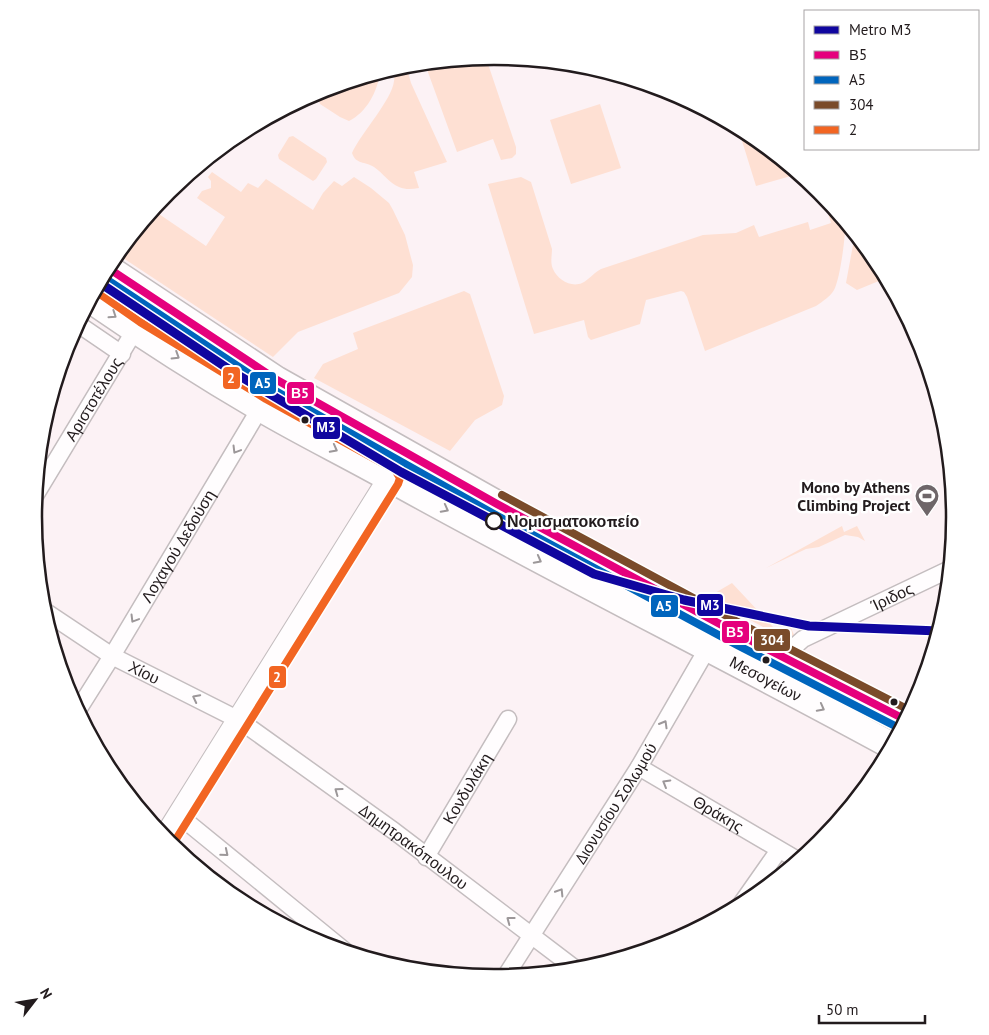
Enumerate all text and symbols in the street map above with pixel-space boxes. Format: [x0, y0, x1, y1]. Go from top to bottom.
legend [804, 10, 979, 150]
text: Metro Μ3 [849, 20, 911, 39]
text: Β5 [849, 45, 867, 64]
text: A5 [849, 70, 866, 89]
text: 304 [849, 95, 874, 114]
text: 2 [849, 120, 857, 139]
one-way arrow [107, 309, 117, 318]
one-way arrow [171, 350, 180, 359]
street label: Αριστοτέλους [60, 353, 127, 445]
line badge: 2 [222, 366, 241, 390]
text: 2 [227, 369, 235, 387]
line badge: A5 [249, 371, 277, 395]
text: A5 [255, 374, 271, 392]
line badge: Β5 [286, 381, 315, 405]
text: Β5 [291, 384, 309, 402]
unlabelled marker [300, 415, 310, 425]
line badge: Μ3 [312, 416, 341, 440]
text: Μ3 [316, 418, 336, 436]
one-way arrow [328, 443, 337, 453]
one-way arrow [232, 445, 242, 454]
place label: Mono by Athens Climbing Project [797, 477, 910, 515]
sports icon: Mono by Athens Climbing Project [914, 483, 940, 517]
street label: Λοχαγού Δεδούση [136, 486, 219, 606]
one-way arrow [440, 503, 449, 513]
place label: Νομισματοκοπείο [507, 511, 640, 531]
marker: Νομισματοκοπείο [485, 512, 503, 530]
one-way arrow [533, 554, 542, 564]
street label: Ίριδος [867, 578, 917, 616]
line badge: Μ3 [696, 593, 724, 617]
line badge: A5 [650, 594, 679, 618]
text: Μ3 [700, 596, 720, 614]
text: A5 [656, 597, 672, 615]
one-way arrow [130, 614, 140, 623]
line badge: Β5 [721, 620, 750, 644]
text: Β5 [726, 623, 744, 641]
line badge: 304 [753, 628, 791, 652]
text: 304 [760, 631, 784, 649]
street label: Μεσογείων [726, 651, 805, 706]
unlabelled marker [761, 655, 771, 665]
street label: Χίου [125, 656, 163, 688]
line badge: 2 [268, 665, 287, 689]
text: 2 [273, 668, 281, 686]
one-way arrow [192, 694, 201, 704]
unlabelled marker [889, 697, 899, 707]
one-way arrow [816, 702, 825, 712]
one-way arrow [657, 721, 667, 730]
street label: Διονυσίου Σολωμού [570, 739, 661, 867]
street label: Κονδυλάκη [438, 749, 496, 827]
one-way arrow [663, 780, 672, 790]
one-way arrow [334, 788, 344, 797]
street label: Θράκης [689, 791, 748, 836]
street label: Δημητρακόπουλου [355, 799, 472, 894]
one-way arrow [219, 847, 228, 856]
one-way arrow [553, 888, 563, 897]
one-way arrow [507, 918, 516, 926]
north arrow [10, 975, 60, 1025]
text: N [36, 985, 56, 1002]
scale bar [819, 992, 925, 1024]
text: 50 m [826, 1000, 859, 1019]

